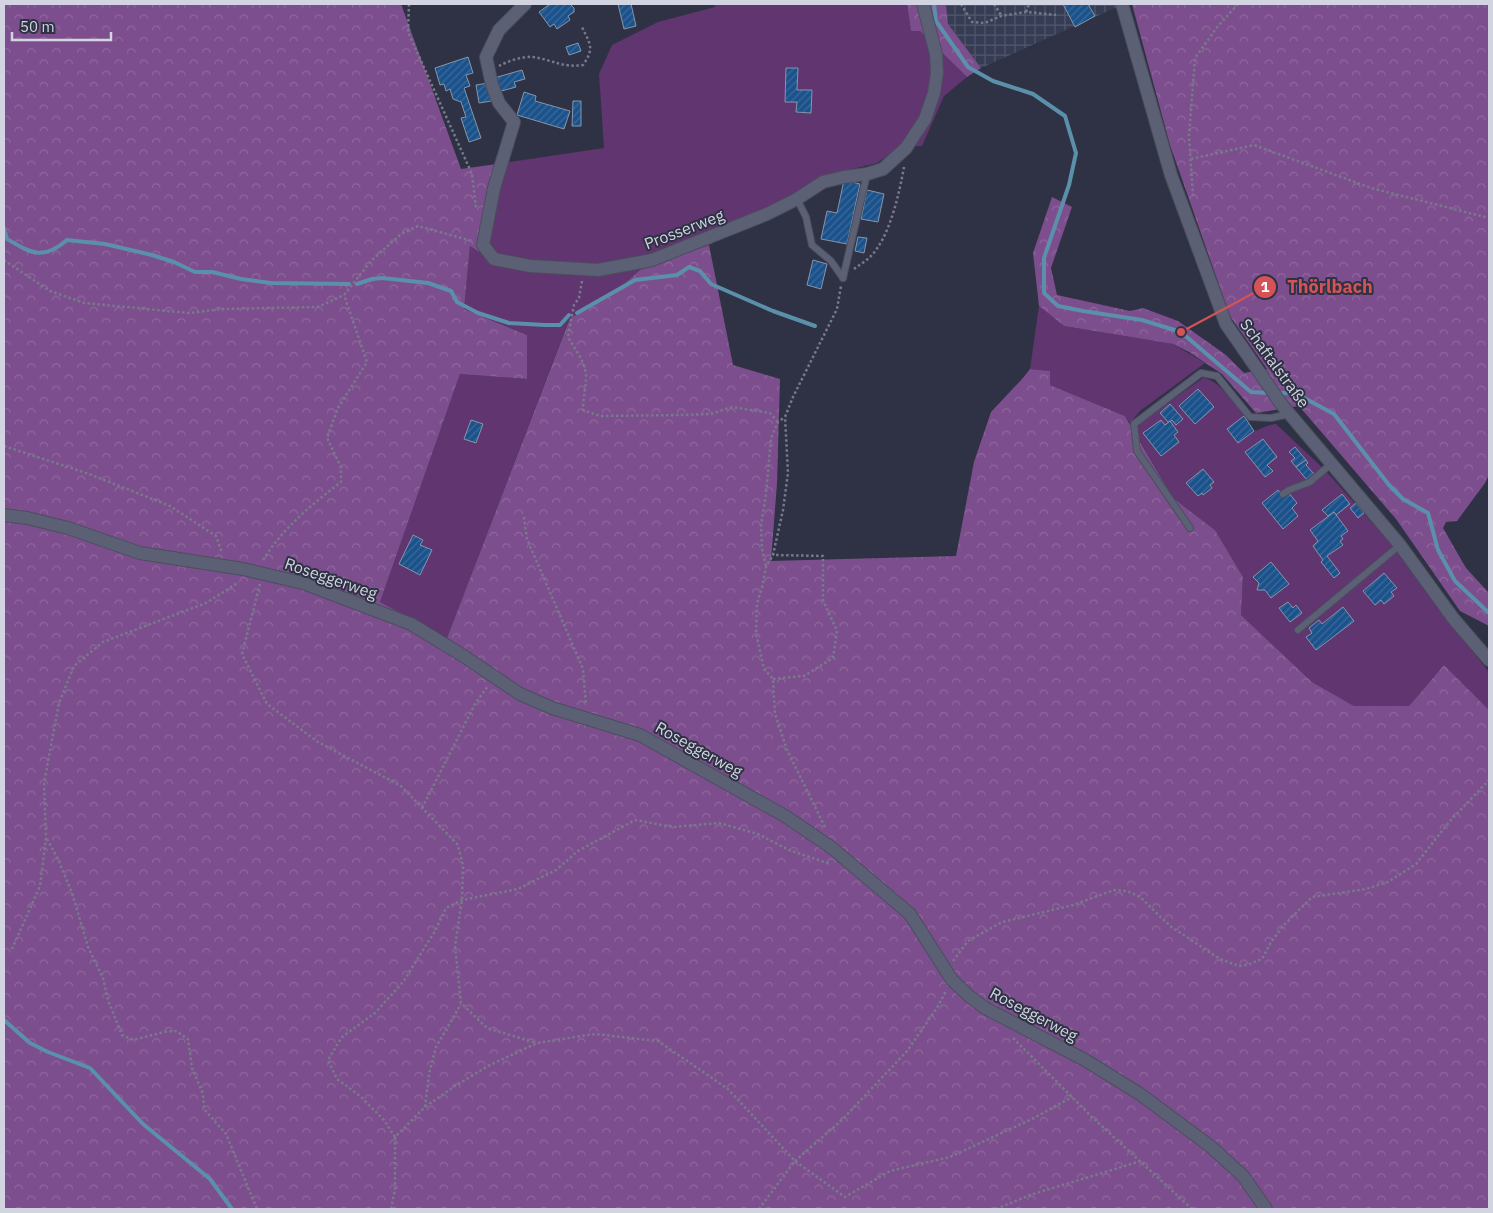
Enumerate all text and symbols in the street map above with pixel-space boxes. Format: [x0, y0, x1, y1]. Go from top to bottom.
scale bar [12, 10, 111, 42]
text: 50 m [20, 17, 55, 36]
street label: Prosserweg [641, 204, 727, 253]
callout: Thörlbach [1253, 270, 1383, 303]
text: Thörlbach [1287, 275, 1373, 298]
text: 1 [1260, 277, 1270, 296]
street label: Schaftalstraße [1236, 315, 1314, 412]
street label: Roseggerweg [282, 553, 380, 603]
street label: Roseggerweg [652, 717, 747, 781]
street label: Roseggerweg [987, 983, 1082, 1046]

